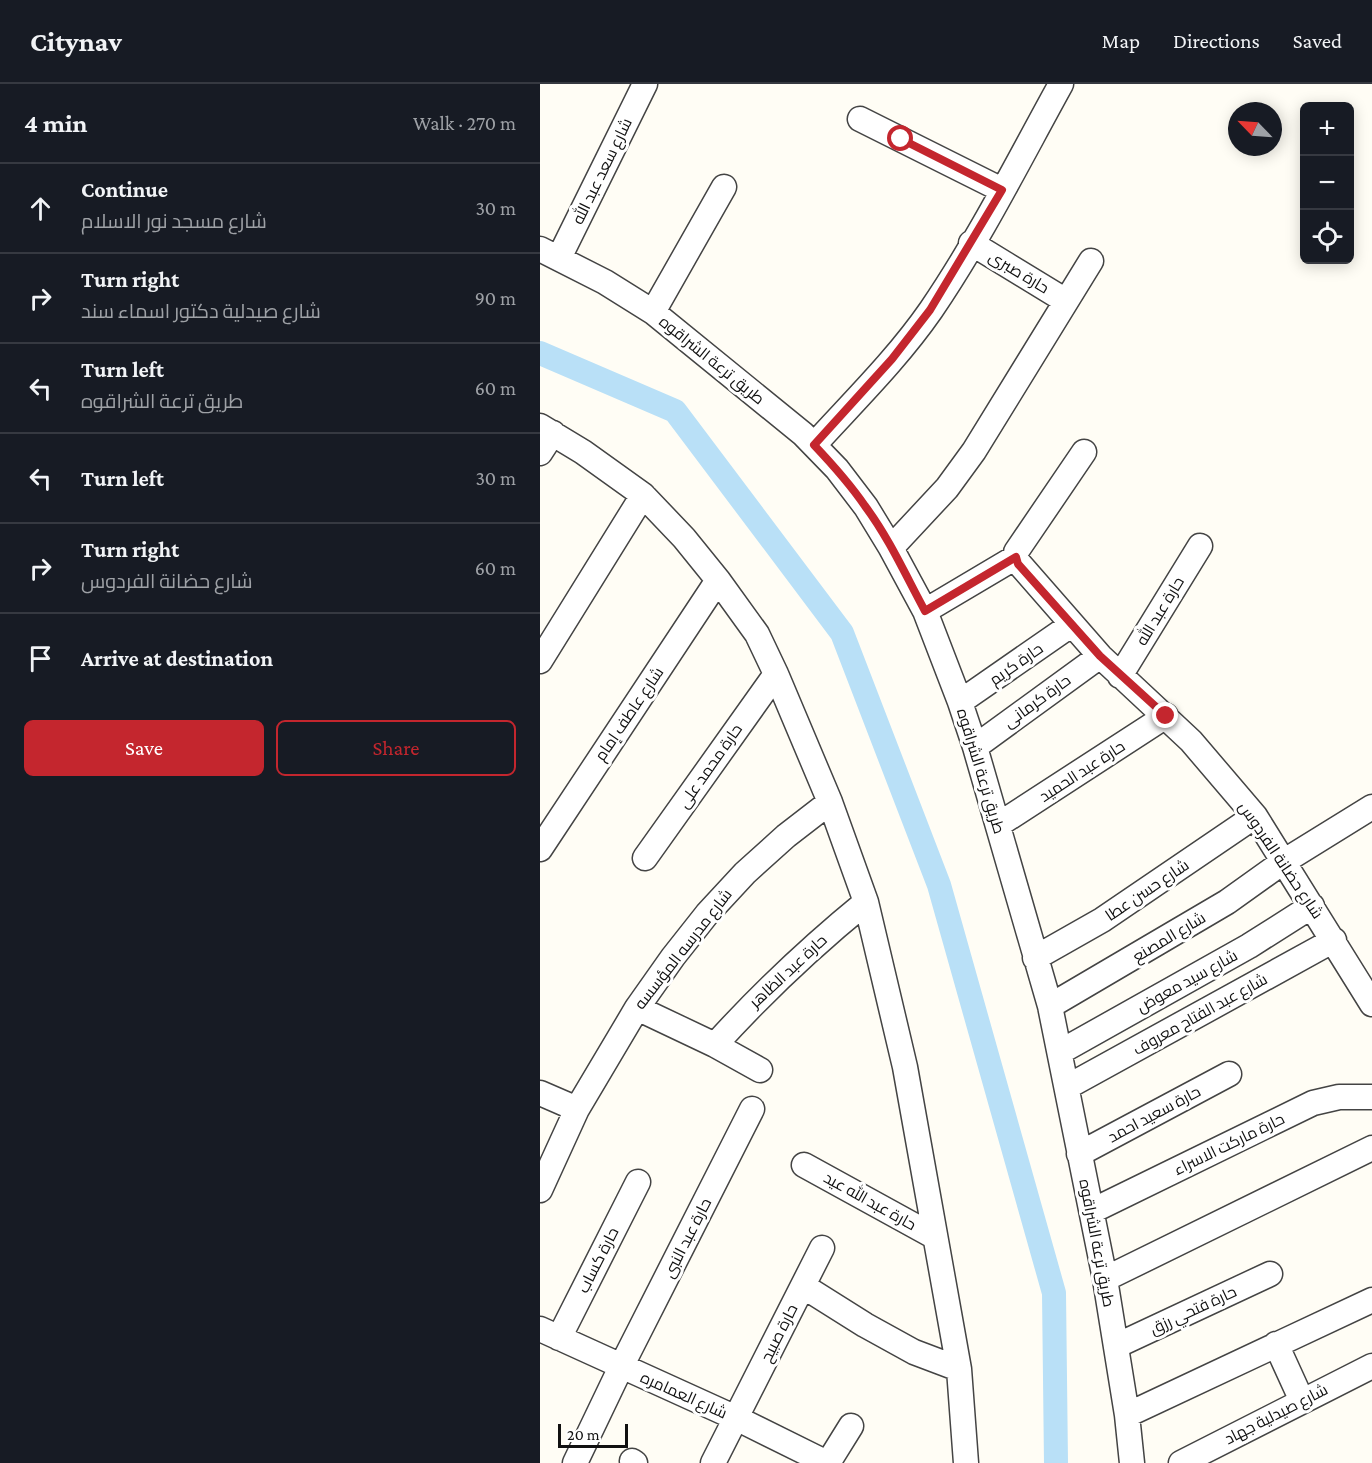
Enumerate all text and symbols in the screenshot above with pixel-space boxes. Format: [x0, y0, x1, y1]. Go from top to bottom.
text: Citynav [30, 26, 122, 57]
text: Map [1102, 29, 1140, 53]
text: Directions [1173, 29, 1260, 53]
text: Saved [1293, 29, 1342, 53]
north arrow [1228, 102, 1282, 156]
map controls [1300, 102, 1354, 264]
button: + [1300, 102, 1354, 156]
text: 4 min [24, 109, 88, 138]
text: Walk · 270 m [413, 112, 516, 134]
street label: شارع سعد عبد الله [567, 114, 638, 228]
route start [887, 125, 913, 151]
button: − [1300, 156, 1354, 210]
text: Continue [81, 177, 168, 202]
icon: ahead [24, 192, 57, 225]
text: 30 m [475, 197, 516, 219]
text: شارع مسجد نور الاسلام [81, 210, 267, 232]
button: locate [1300, 210, 1354, 264]
street label: حارة صبرى [985, 247, 1052, 298]
text: Turn right [81, 267, 179, 292]
icon: right [24, 282, 57, 315]
text: 90 m [475, 287, 516, 309]
text: شارع صيدلية دكتور اسماء سند [81, 300, 321, 322]
street label: طريق ترعة الشراقوه [655, 313, 768, 409]
text: Turn left [81, 357, 164, 382]
icon: left [24, 372, 57, 405]
text: 60 m [475, 377, 516, 399]
text: طريق ترعة الشراقوه [81, 390, 243, 412]
icon: left [24, 462, 57, 495]
text: Turn left [81, 466, 164, 491]
text: 30 m [475, 467, 516, 489]
text: Turn right [81, 537, 179, 562]
icon: right [24, 552, 57, 585]
text: 60 m [475, 557, 516, 579]
text: شارع حضانة الفردوس [81, 570, 253, 592]
street label: حارة عبد الله [1131, 573, 1188, 649]
street label: حارة كريم [986, 640, 1048, 691]
icon: arrive [24, 642, 57, 675]
text: Arrive at destination [81, 646, 273, 671]
street label: شارع عاطف إمام [591, 664, 669, 766]
street label: حارة كرمانى [1000, 671, 1075, 733]
route end [1152, 702, 1178, 728]
street label: طريق ترعة الشراقوه [952, 706, 1008, 836]
button: Save [24, 720, 264, 776]
button: Share [276, 720, 516, 776]
street label: حارة محمد على [675, 721, 747, 812]
street label: حارة عبد الحميد [1036, 737, 1128, 806]
street label: شارع حضانة الفردوس [1233, 798, 1326, 923]
street label: شارع حسن عطا [1102, 856, 1194, 927]
street label: شارع مدرسه المؤسسه [631, 886, 737, 1014]
street label: شارع المصنع [1129, 909, 1210, 968]
street label: حارة عبد الظاهر [745, 931, 831, 1012]
street label: شارع سيد معوض [1134, 946, 1242, 1018]
street label: شارع عبد الفتاح معروف [1130, 970, 1272, 1061]
street label: حارة سعيد احمد [1105, 1082, 1204, 1146]
street label: حارة ماركت الاسراء [1171, 1110, 1287, 1179]
street label: حارة عبد الله عيد [820, 1167, 920, 1234]
street label: طريق ترعة الشراقوه [1074, 1178, 1118, 1309]
street label: حارة عبد النبى [660, 1195, 716, 1282]
street label: حارة كساب [574, 1224, 623, 1296]
street label: حارة فتحي رزق [1147, 1283, 1241, 1342]
street label: حارة صبيح [757, 1301, 803, 1366]
street label: شارع العمامره [637, 1368, 730, 1424]
street label: شارع صيدلية جهاد [1222, 1381, 1332, 1450]
scale bar [558, 1421, 628, 1448]
text: 20 m [567, 1426, 600, 1443]

